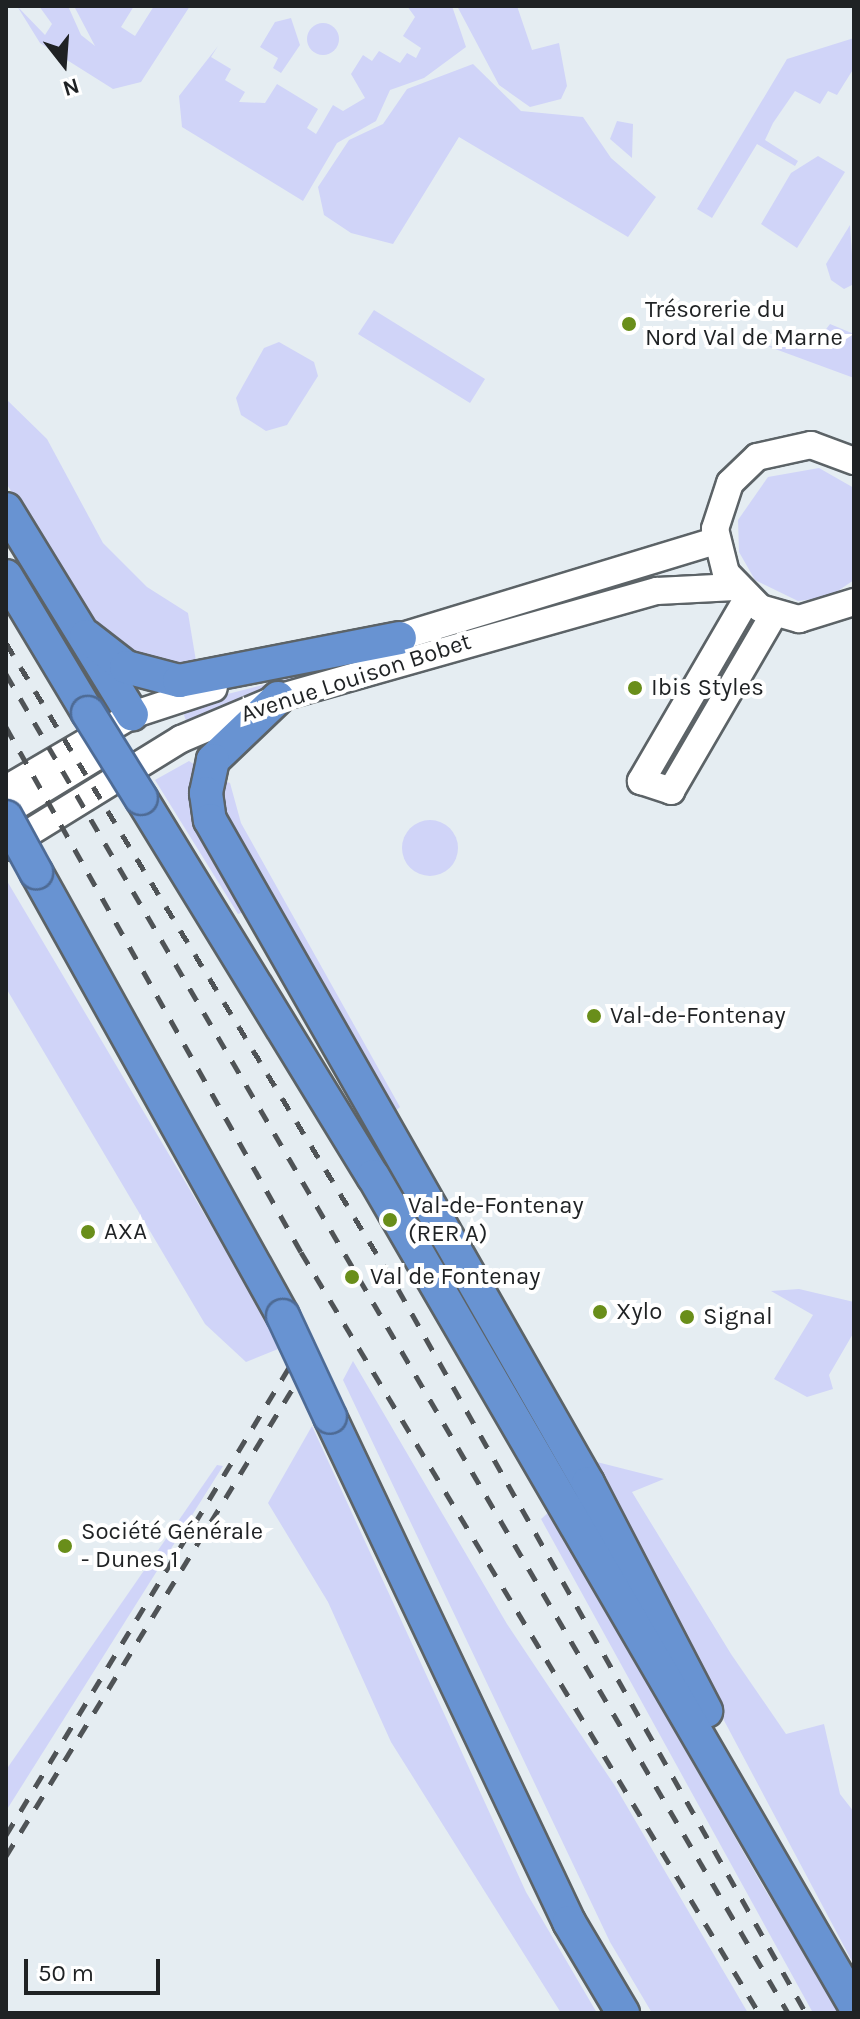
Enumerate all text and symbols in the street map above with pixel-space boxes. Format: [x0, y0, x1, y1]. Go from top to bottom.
north arrow [24, 24, 104, 104]
text: N [60, 72, 82, 102]
place label: Trésorerie du Nord Val de Marne [645, 296, 843, 352]
marker: Trésorerie du Nord Val de Marne [620, 315, 638, 333]
street label: Avenue Louison Bobet [237, 627, 475, 729]
place label: Ibis Styles [651, 674, 764, 702]
marker: Ibis Styles [626, 679, 644, 697]
place label: Val-de-Fontenay [610, 1002, 786, 1030]
marker: Val-de-Fontenay [585, 1007, 603, 1025]
place label: Val-de-Fontenay (RER A) [408, 1192, 584, 1248]
marker: Val-de-Fontenay (RER A) [379, 1209, 401, 1231]
place label: AXA [104, 1218, 147, 1246]
marker: AXA [79, 1223, 97, 1241]
place label: Val de Fontenay [370, 1263, 540, 1291]
marker: Val de Fontenay [341, 1266, 363, 1288]
place label: Xylo [616, 1298, 662, 1326]
marker: Xylo [591, 1303, 609, 1321]
place label: Signal [703, 1303, 773, 1331]
marker: Signal [678, 1308, 696, 1326]
place label: Société Générale - Dunes 1 [81, 1518, 263, 1574]
marker: Société Générale - Dunes 1 [56, 1537, 74, 1555]
scale bar [28, 1943, 164, 1993]
text: 50 m [38, 1959, 94, 1987]

